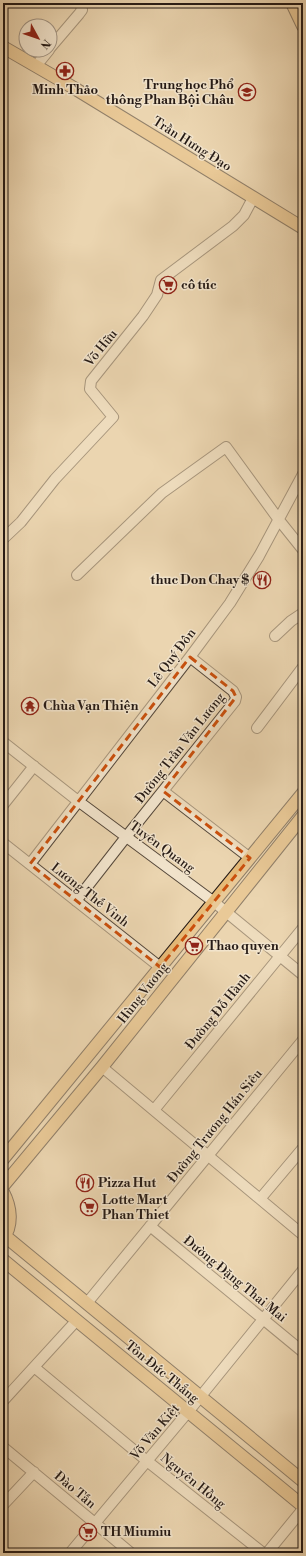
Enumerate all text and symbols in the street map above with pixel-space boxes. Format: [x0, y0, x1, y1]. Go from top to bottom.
north arrow [18, 18, 58, 58]
text: N [37, 36, 53, 52]
pharmacy icon: Minh Thảo [55, 61, 75, 81]
place label: Trung học Phổ thông Phan Bội Châu [106, 77, 234, 108]
place label: Minh Thảo [32, 82, 98, 98]
school or university icon: Trung học Phổ thông Phan Bội Châu [237, 82, 257, 102]
street label: Trần Hưng Đạo [150, 113, 234, 175]
supermarket icon: cô túc [158, 275, 178, 295]
place label: cô túc [181, 277, 217, 293]
street label: Võ Hữu [81, 326, 121, 371]
restaurant icon: thuc Don Chay $ [252, 570, 272, 590]
place label: thuc Don Chay $ [150, 572, 249, 588]
street label: Lê Quý Đôn [145, 625, 199, 691]
street label: Đường Trần Văn Lương [132, 689, 228, 807]
temple icon: Chùa Vạn Thiện [20, 696, 40, 716]
place label: Chùa Vạn Thiện [43, 698, 139, 714]
street label: Tuyên Quang [126, 818, 198, 876]
street label: Lương Thế Vinh [48, 860, 132, 931]
supermarket icon: Thao quyen [184, 936, 204, 956]
place label: Thao quyen [207, 938, 279, 954]
street label: Hùng Vương [114, 959, 172, 1027]
street label: Đường Đỗ Hành [182, 969, 254, 1053]
street label: Đường Trương Hán Siêu [164, 1065, 266, 1186]
restaurant icon: Pizza Hut [75, 1173, 95, 1193]
place label: Pizza Hut [98, 1175, 156, 1191]
place label: Lotte Mart Phan Thiet [102, 1192, 170, 1223]
supermarket icon: Lotte Mart Phan Thiet [79, 1197, 99, 1217]
street label: Đường Đặng Thai Mai [180, 1232, 290, 1326]
street label: Tôn Đức Thắng [122, 1337, 202, 1407]
street label: Võ Văn Kiệt [126, 1400, 183, 1464]
street label: Nguyên Hồng [157, 1450, 229, 1512]
street label: Đào Tấn [51, 1468, 99, 1512]
supermarket icon: TH Miumiu [78, 1522, 98, 1542]
place label: TH Miumiu [101, 1524, 171, 1540]

